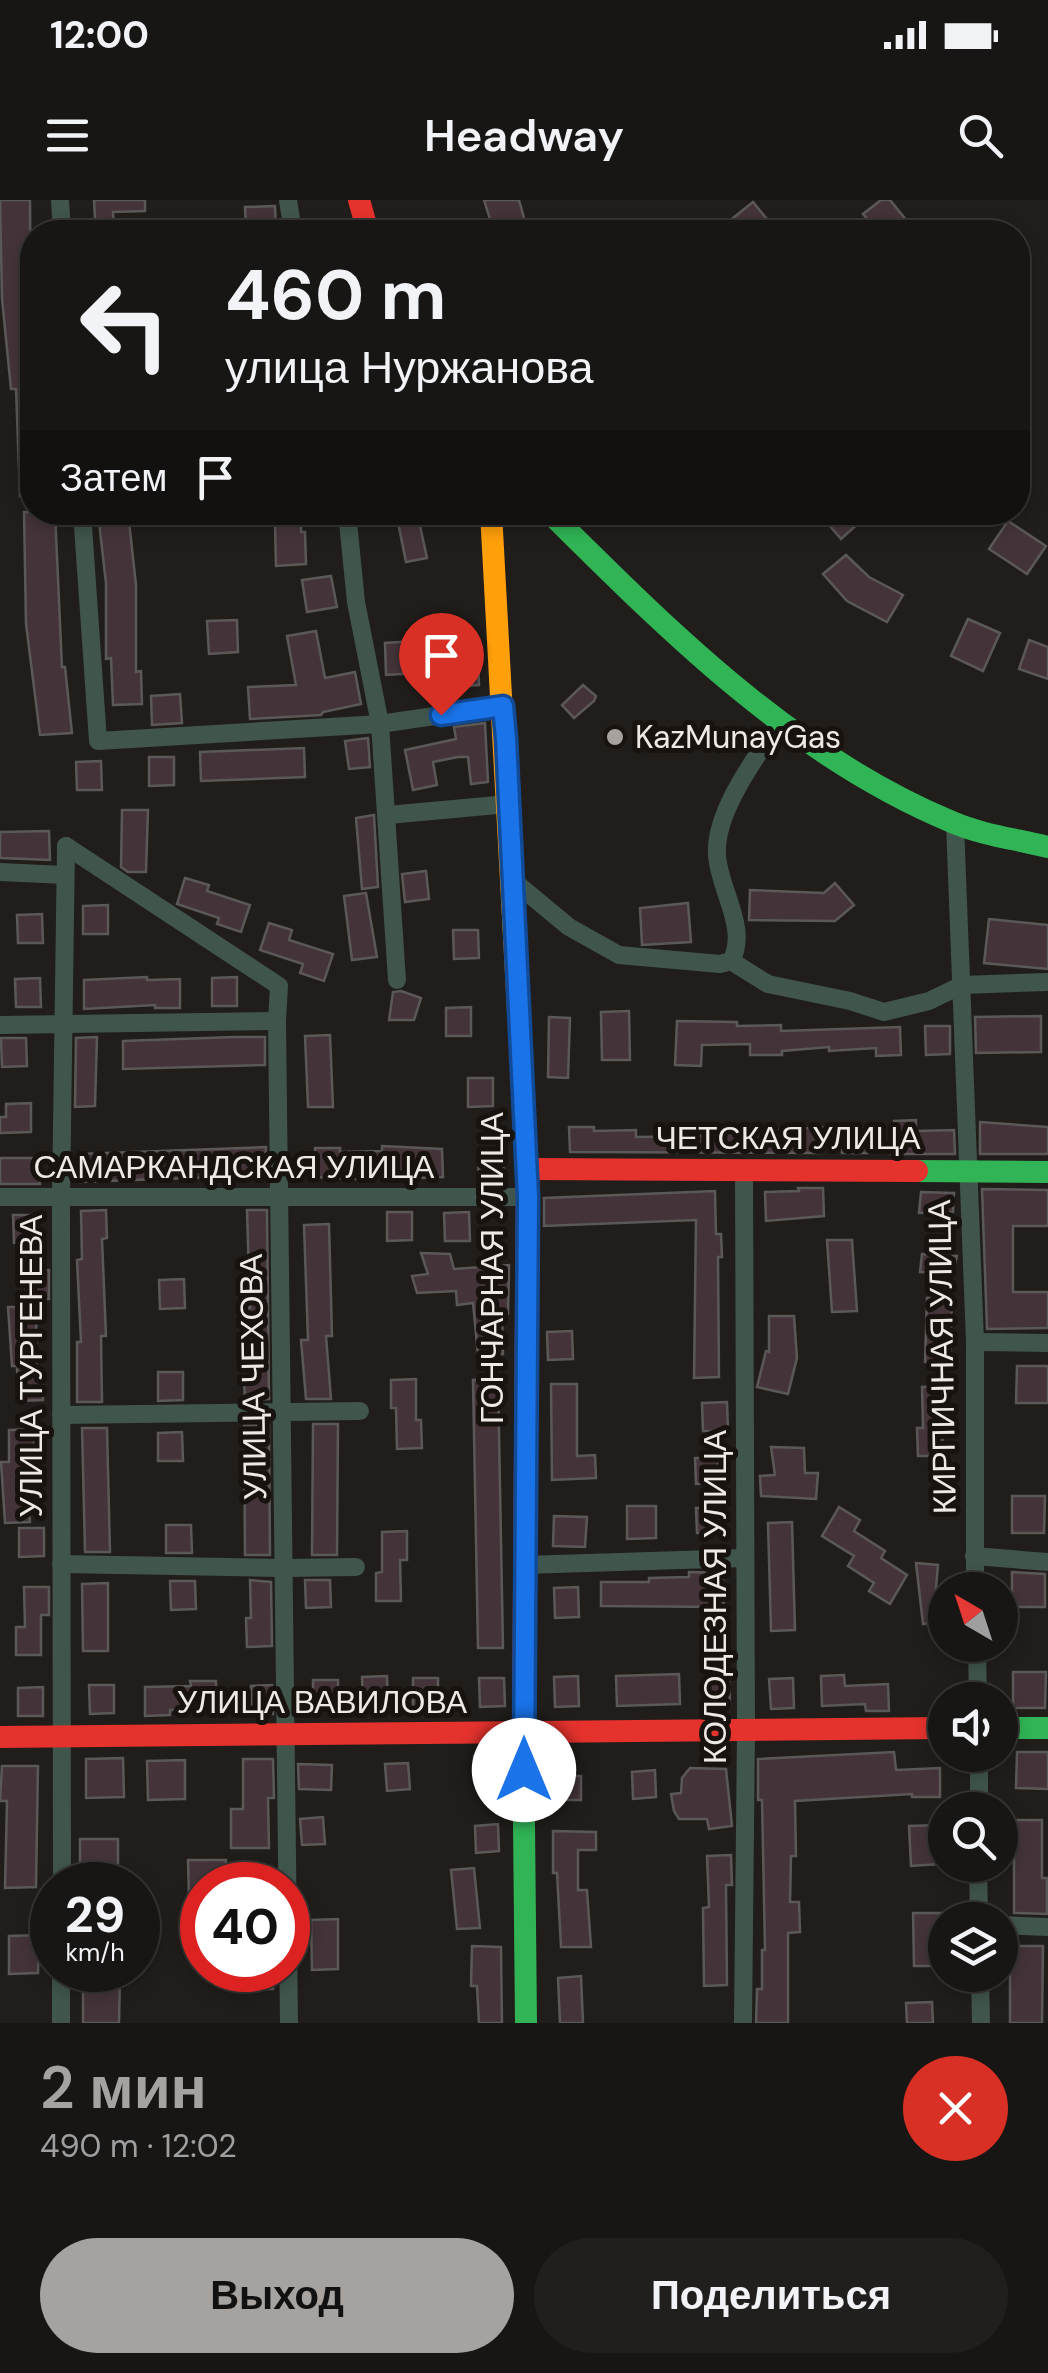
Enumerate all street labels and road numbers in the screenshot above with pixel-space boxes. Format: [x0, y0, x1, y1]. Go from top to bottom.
street label: ГОНЧАРНАЯ УЛИЦА [471, 1111, 513, 1424]
street label: ЧЕТСКАЯ УЛИЦА [655, 1117, 921, 1159]
street label: САМАРКАНДСКАЯ УЛИЦА [34, 1146, 435, 1188]
street label: КИРПИЧНАЯ УЛИЦА [918, 1199, 966, 1515]
street label: УЛИЦА ТУРГЕНЕВА [10, 1214, 52, 1517]
street label: УЛИЦА ЧЕХОВА [230, 1253, 276, 1500]
street label: КОЛОДЕЗНАЯ УЛИЦА [694, 1429, 736, 1764]
street label: УЛИЦА ВАВИЛОВА [177, 1681, 468, 1723]

